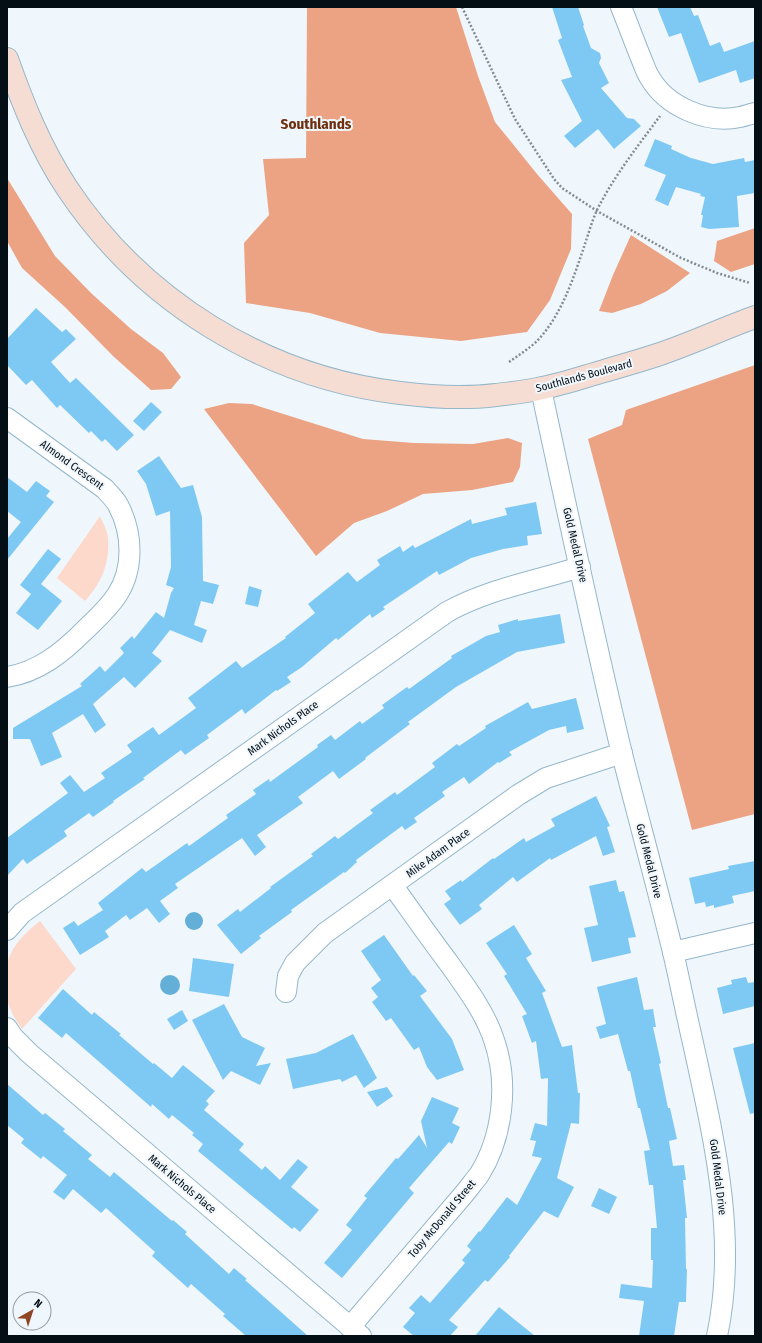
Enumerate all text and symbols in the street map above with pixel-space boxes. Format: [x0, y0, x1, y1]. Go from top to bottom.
district label: Southlands [281, 115, 352, 133]
street label: Southlands Boulevard [535, 357, 633, 395]
street label: Almond Crescent [38, 438, 107, 493]
street label: Gold Medal Drive [560, 506, 590, 584]
street label: Mark Nichols Place [245, 698, 321, 758]
street label: Gold Medal Drive [633, 822, 665, 900]
street label: Mike Adam Place [404, 826, 472, 880]
street label: Gold Medal Drive [707, 1138, 729, 1216]
street label: Mark Nichols Place [145, 1152, 219, 1216]
street label: Toby McDonald Street [406, 1177, 479, 1261]
north arrow [12, 1291, 52, 1331]
text: N [31, 1296, 45, 1311]

